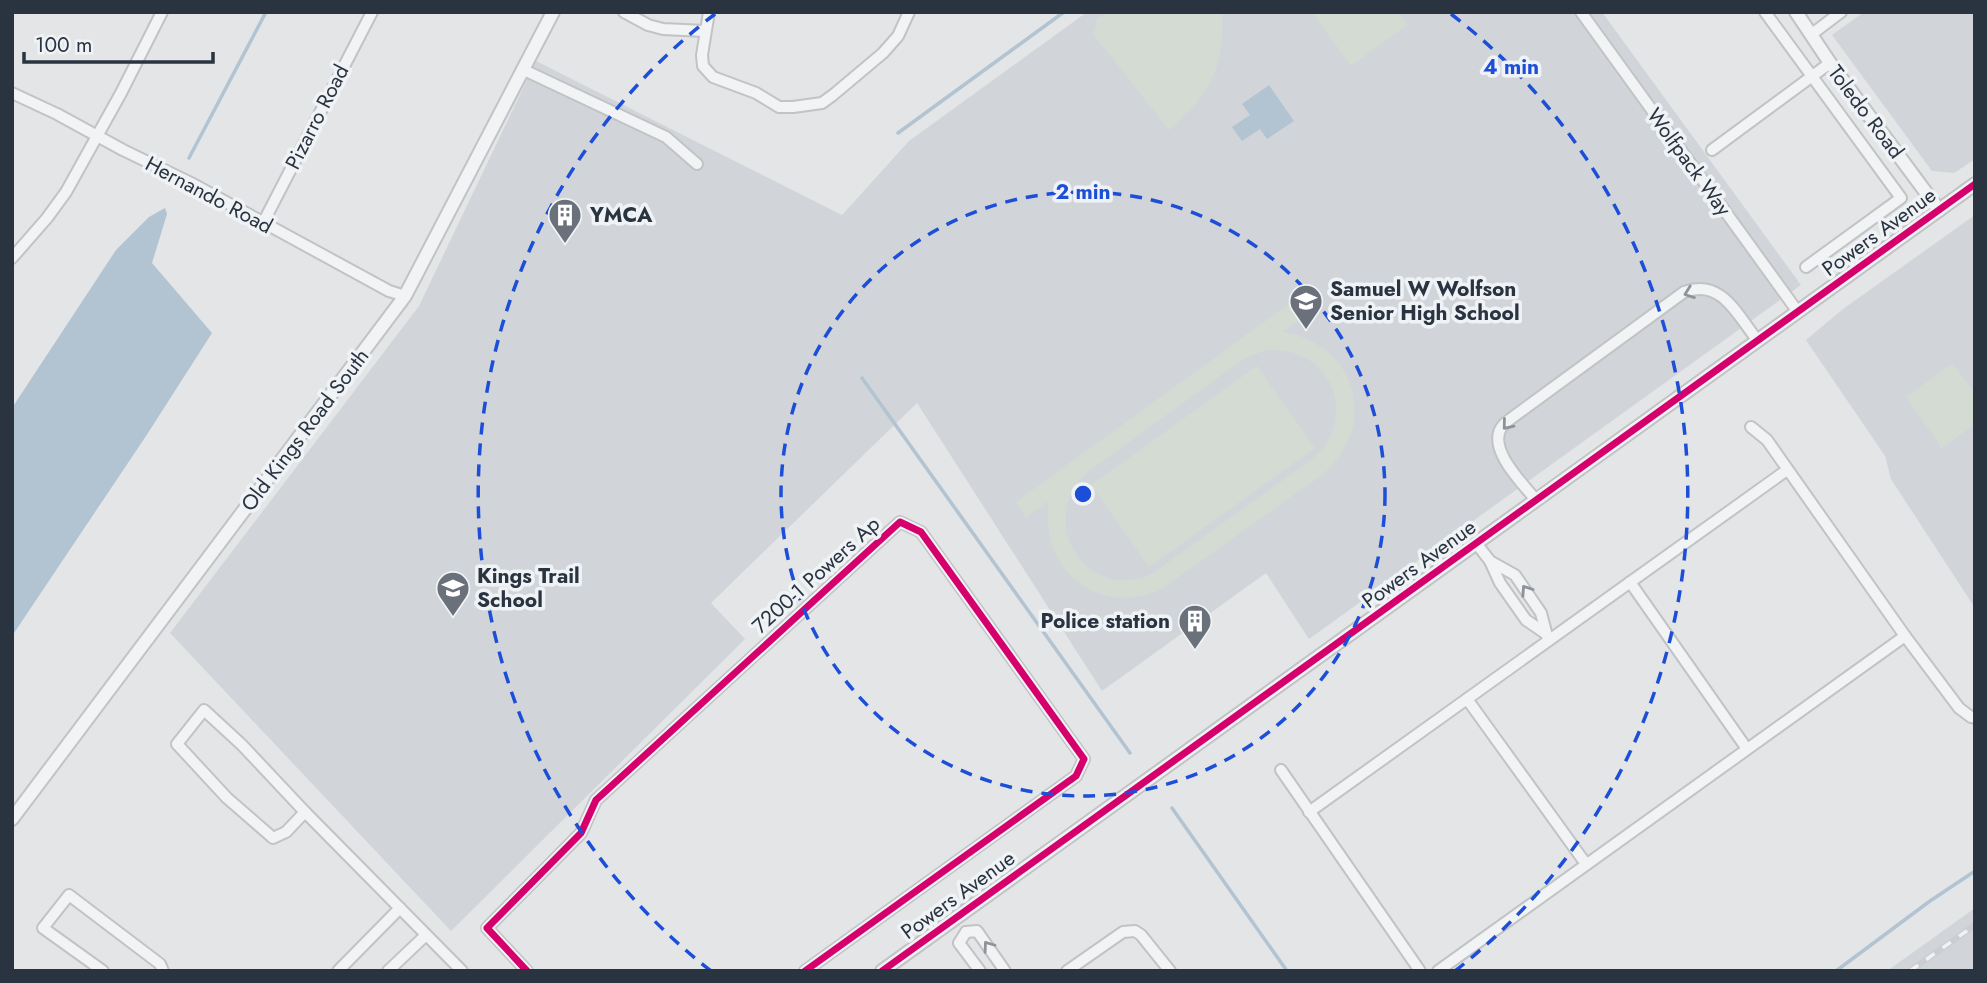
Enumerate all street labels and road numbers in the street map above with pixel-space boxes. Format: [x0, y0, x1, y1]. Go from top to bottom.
street label: Pizarro Road [278, 59, 356, 175]
street label: Toledo Road [1821, 59, 1911, 165]
street label: Wolfpack Way [1640, 102, 1739, 223]
street label: Hernando Road [140, 149, 278, 241]
street label: Powers Avenue [1816, 180, 1942, 284]
street label: Old Kings Road South [234, 343, 376, 517]
street label: 7200-1 Powers Ap [745, 509, 887, 641]
street label: Powers Avenue [1356, 512, 1482, 616]
street label: Powers Avenue [895, 843, 1021, 947]

